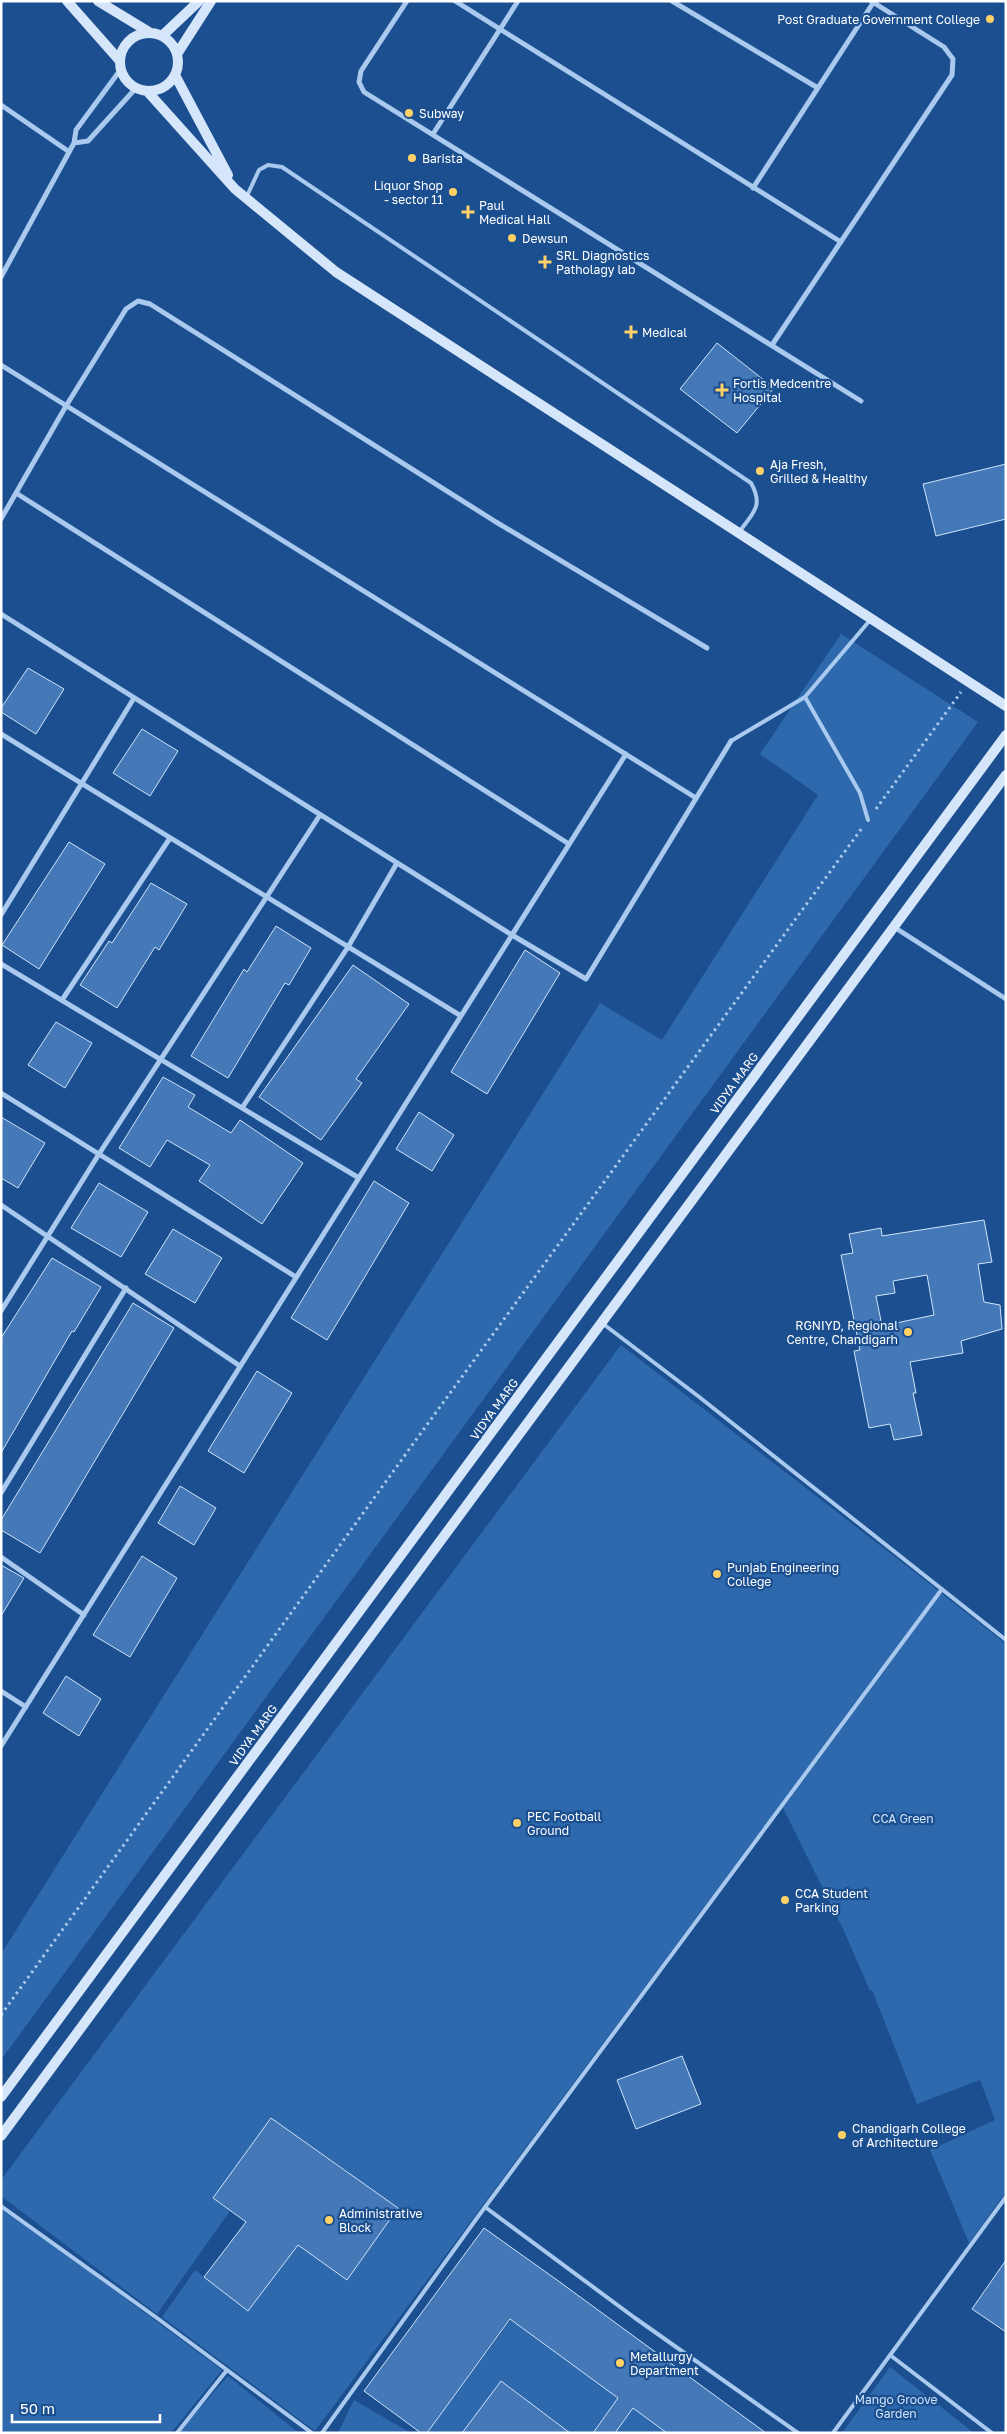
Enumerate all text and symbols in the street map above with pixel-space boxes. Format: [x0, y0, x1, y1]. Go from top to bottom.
place label: Post Graduate Government College [777, 12, 980, 27]
marker: Post Graduate Government College [984, 13, 996, 25]
place label: Subway [419, 106, 464, 121]
marker: Subway [403, 107, 415, 119]
place label: Barista [422, 151, 463, 166]
marker: Barista [406, 152, 418, 164]
place label: Liquor Shop - sector 11 [374, 178, 443, 207]
marker: Liquor Shop - sector 11 [447, 186, 459, 198]
place label: Paul Medical Hall [479, 198, 551, 227]
marker: Paul Medical Hall [461, 205, 475, 219]
place label: Dewsun [522, 231, 568, 246]
marker: Dewsun [506, 232, 518, 244]
place label: SRL Diagnostics Patholagy lab [556, 248, 649, 277]
marker: SRL Diagnostics Patholagy lab [538, 255, 552, 269]
marker: Medical [624, 325, 638, 339]
place label: Medical [642, 325, 687, 340]
place label: Fortis Medcentre Hospital [733, 376, 831, 405]
marker: Fortis Medcentre Hospital [715, 383, 729, 397]
place label: Aja Fresh, Grilled & Healthy [770, 457, 868, 486]
marker: Aja Fresh, Grilled & Healthy [754, 465, 766, 477]
street label: VIDYA MARG [707, 1049, 761, 1117]
place label: RGNIYD, Regional Centre, Chandigarh [786, 1318, 898, 1347]
marker: RGNIYD, Regional Centre, Chandigarh [902, 1326, 914, 1338]
street label: VIDYA MARG [467, 1375, 521, 1443]
place label: Punjab Engineering College [727, 1560, 839, 1589]
marker: Punjab Engineering College [711, 1568, 723, 1580]
street label: VIDYA MARG [226, 1701, 280, 1769]
place label: PEC Football Ground [527, 1809, 602, 1838]
park label: CCA Green [872, 1811, 934, 1826]
marker: PEC Football Ground [511, 1817, 523, 1829]
place label: CCA Student Parking [795, 1886, 868, 1915]
marker: CCA Student Parking [779, 1894, 791, 1906]
place label: Chandigarh College of Architecture [852, 2121, 966, 2150]
marker: Chandigarh College of Architecture [836, 2129, 848, 2141]
place label: Administrative Block [339, 2206, 423, 2235]
marker: Administrative Block [323, 2214, 335, 2226]
place label: Metallurgy Department [630, 2349, 699, 2378]
marker: Metallurgy Department [614, 2357, 626, 2369]
scale bar [12, 2392, 160, 2424]
park label: Mango Groove Garden [855, 2392, 937, 2421]
text: 50 m [20, 2399, 55, 2417]

